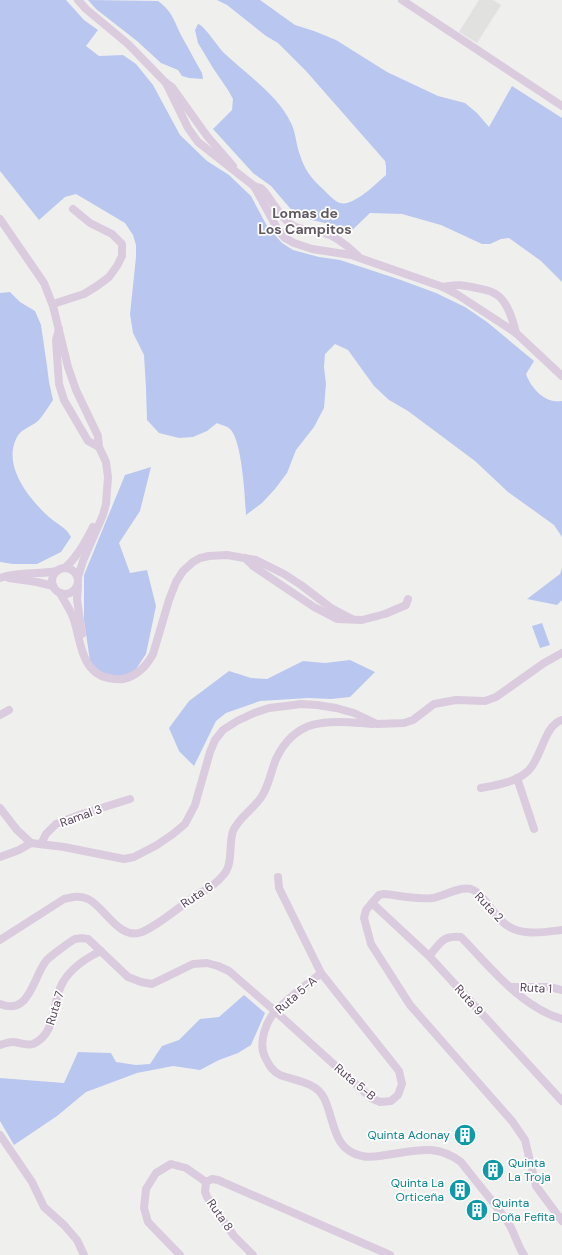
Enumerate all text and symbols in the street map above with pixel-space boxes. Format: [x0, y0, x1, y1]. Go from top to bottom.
district label: Lomas de Los Campitos [258, 204, 352, 238]
street label: Ramal 3 [58, 801, 104, 831]
street label: Ruta 6 [178, 878, 216, 912]
street label: Ruta 2 [471, 889, 507, 925]
street label: Ruta 5-A [272, 973, 320, 1017]
street label: Ruta 1 [520, 979, 552, 997]
street label: Ruta 9 [451, 981, 487, 1019]
street label: Ruta 7 [42, 989, 68, 1027]
street label: Ruta 5-B [331, 1060, 379, 1104]
building icon: Quinta Adonay [452, 1122, 478, 1148]
place label: Quinta Adonay [367, 1127, 450, 1143]
place label: Quinta La Troja [508, 1155, 551, 1185]
building icon: Quinta La Troja [480, 1157, 506, 1183]
place label: Quinta La Orticeña [391, 1175, 444, 1205]
building icon: Quinta La Orticeña [447, 1177, 473, 1203]
place label: Quinta Doña Fefita [492, 1195, 555, 1225]
street label: Ruta 8 [203, 1196, 237, 1234]
building icon: Quinta Doña Fefita [464, 1197, 490, 1223]

